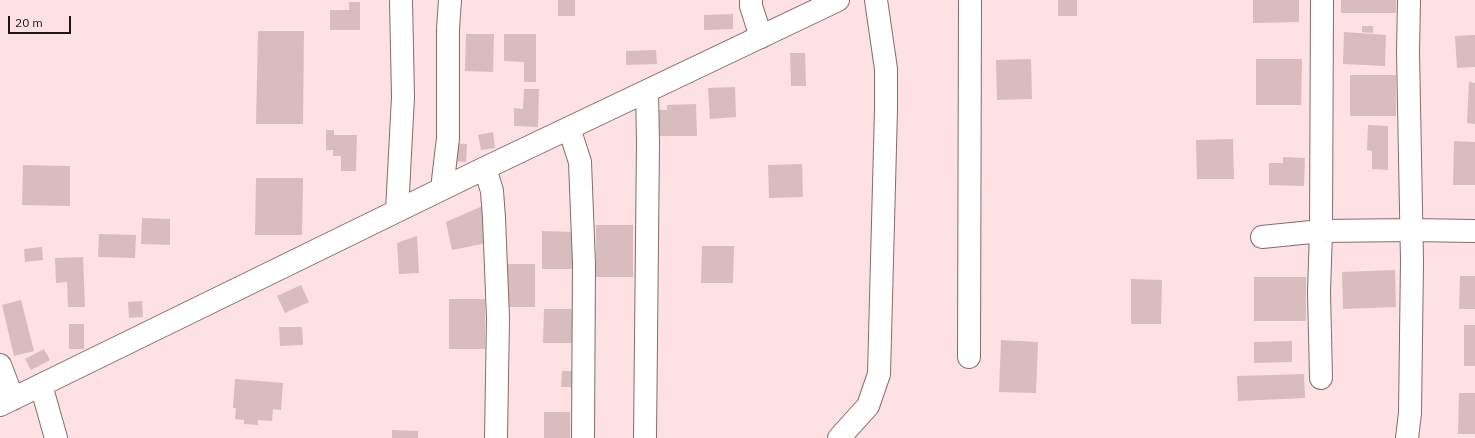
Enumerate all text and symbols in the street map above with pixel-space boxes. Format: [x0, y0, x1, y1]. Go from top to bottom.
scale bar [10, 8, 73, 34]
text: 20 m [15, 15, 43, 30]

